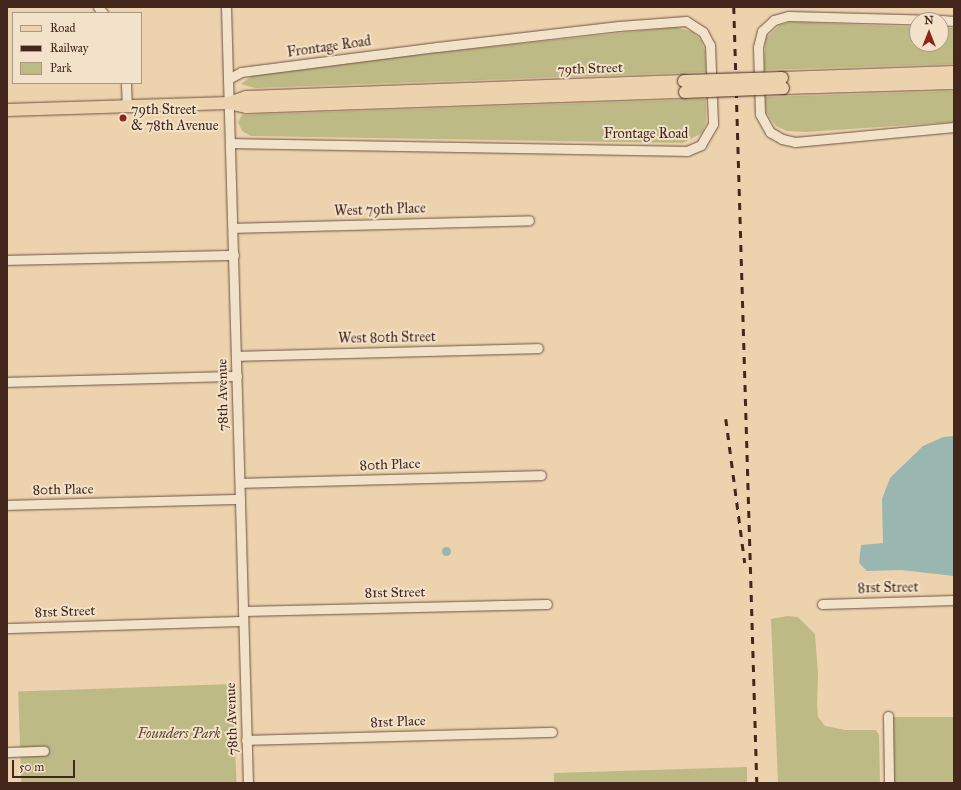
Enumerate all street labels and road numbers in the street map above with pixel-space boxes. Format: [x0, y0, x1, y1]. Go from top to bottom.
street label: Frontage Road [286, 33, 372, 61]
street label: 79th Street [557, 59, 623, 79]
street label: Frontage Road [604, 126, 688, 142]
street label: West 79th Place [334, 200, 426, 220]
street label: West 80th Street [338, 329, 436, 347]
street label: 78th Avenue [214, 359, 232, 431]
street label: 80th Place [359, 456, 421, 474]
street label: 80th Place [32, 481, 94, 499]
street label: 81st Street [857, 579, 919, 597]
street label: 81st Street [364, 584, 426, 602]
street label: 81st Street [34, 603, 96, 621]
street label: 78th Avenue [222, 682, 242, 756]
street label: 81st Place [370, 713, 426, 731]

